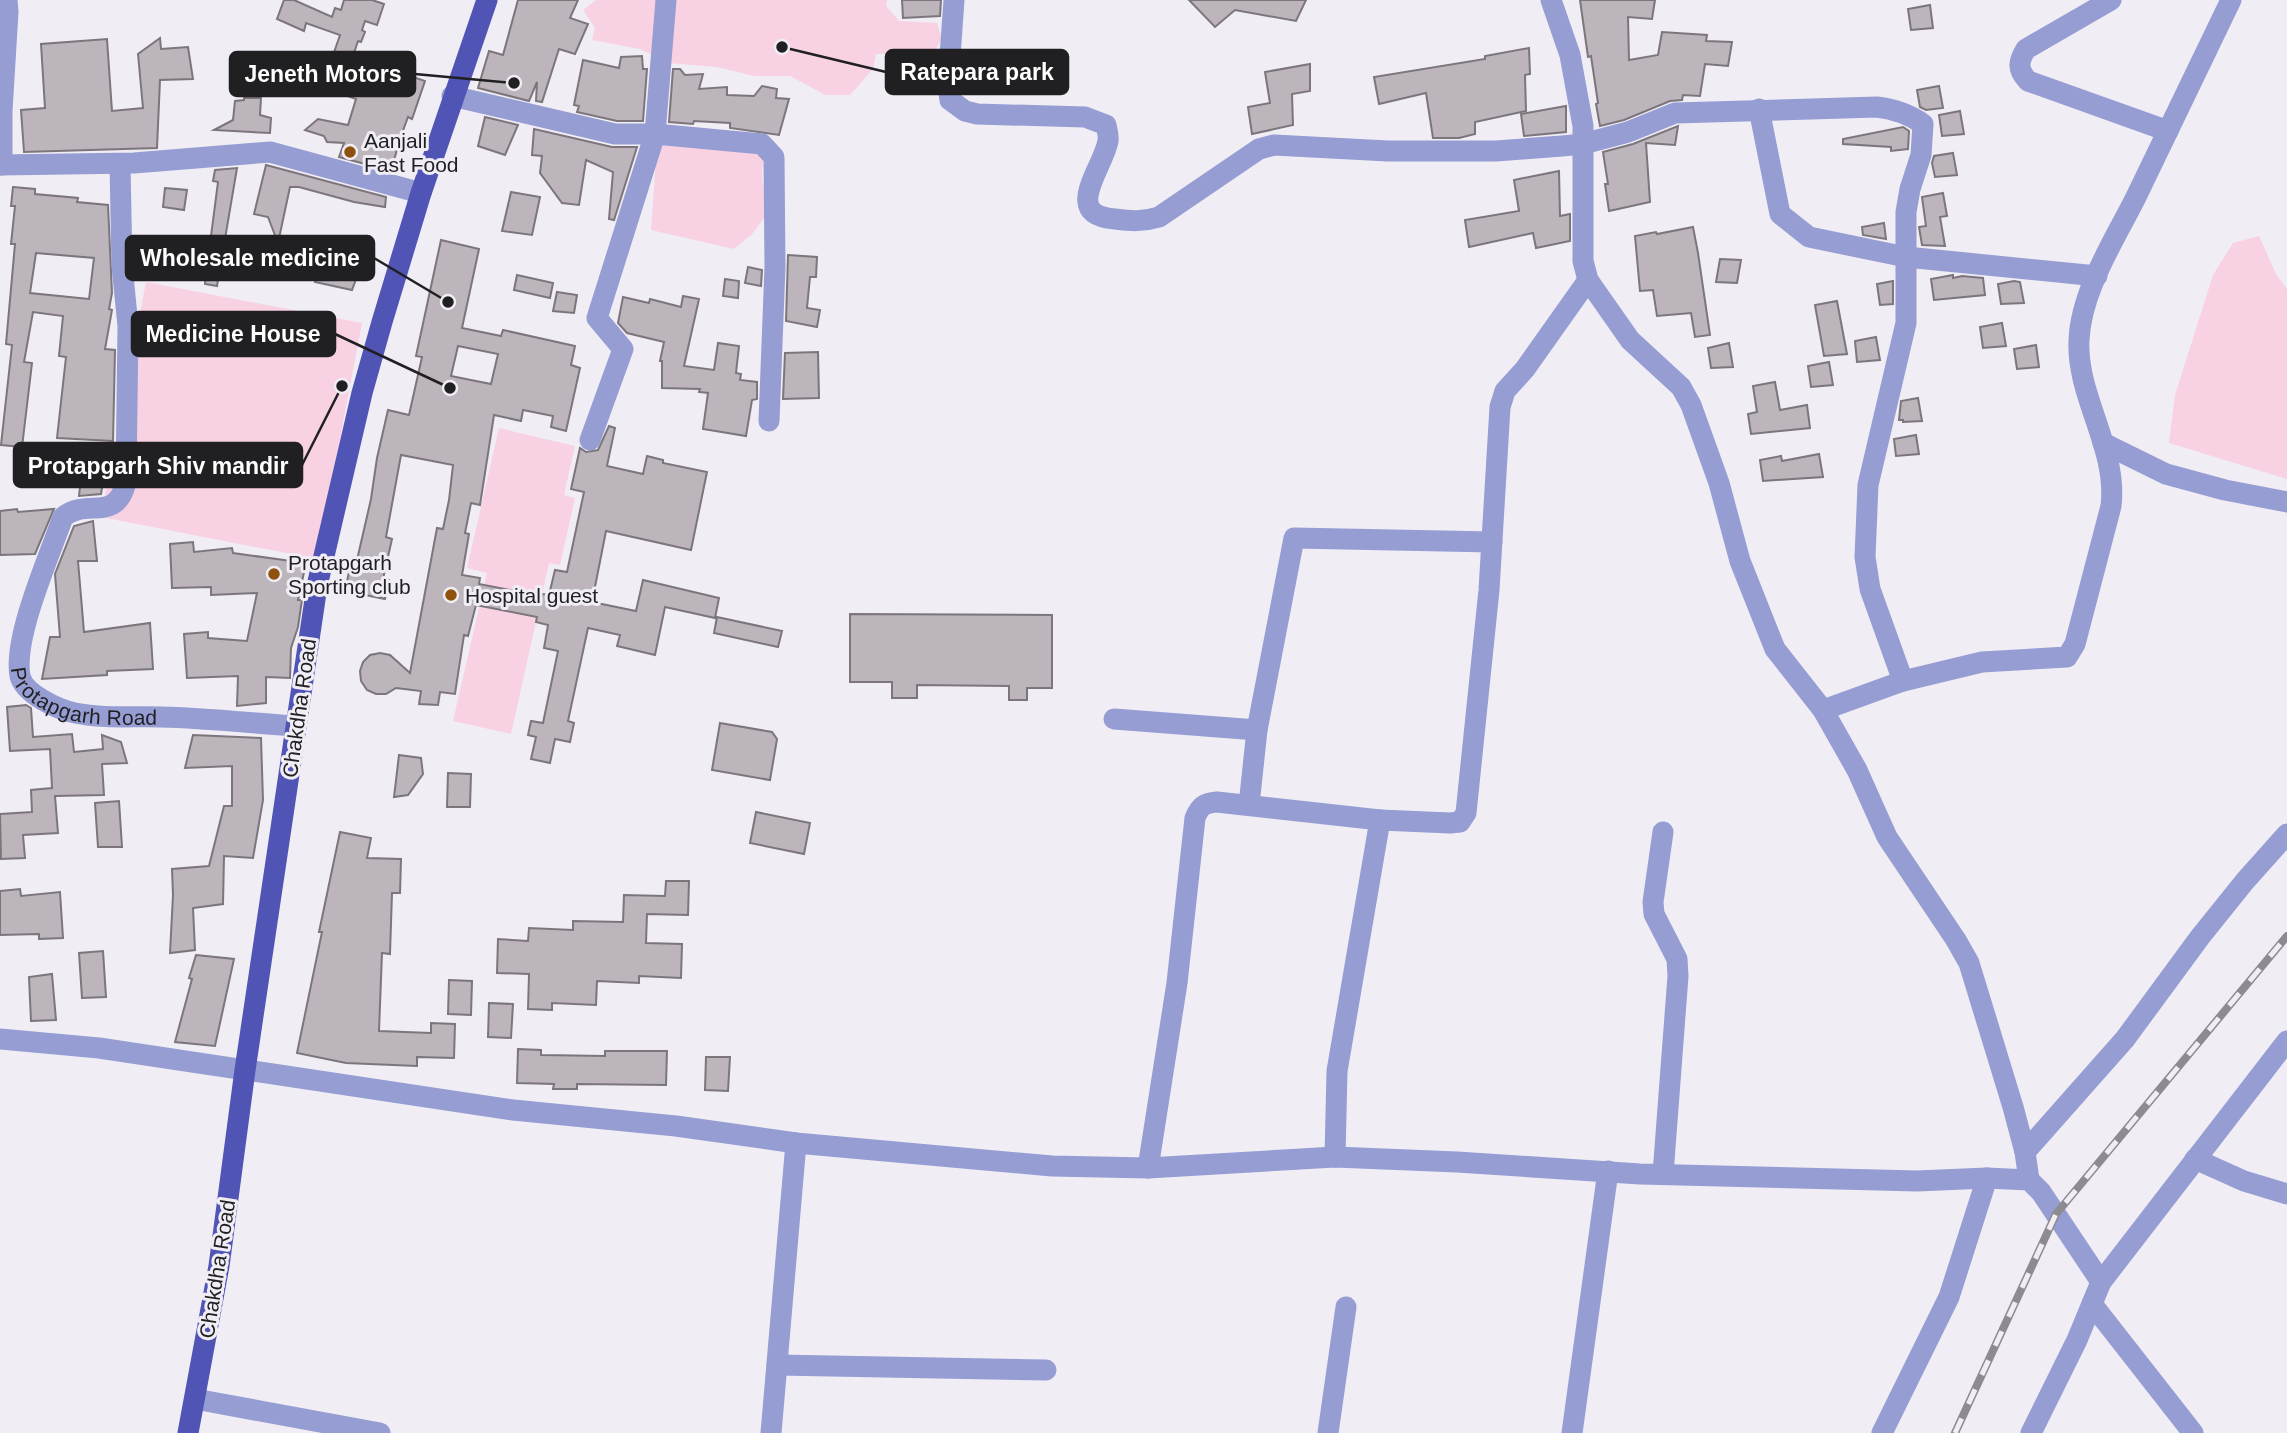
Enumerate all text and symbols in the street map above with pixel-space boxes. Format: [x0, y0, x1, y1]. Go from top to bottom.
callout: Ratepara park [886, 50, 1068, 94]
callout: Jeneth Motors [230, 52, 415, 96]
text: Ratepara park [900, 59, 1054, 85]
text: Jeneth Motors [244, 61, 402, 87]
place label: Aanjali Fast Food [364, 129, 459, 176]
marker: Aanjali Fast Food [342, 144, 358, 160]
callout: Wholesale medicine [126, 236, 374, 280]
text: Wholesale medicine [140, 245, 360, 271]
callout: Medicine House [132, 312, 335, 356]
text: Medicine House [145, 321, 321, 347]
callout: Protapgarh Shiv mandir [14, 443, 302, 487]
text: Protapgarh Shiv mandir [28, 453, 288, 479]
place label: Protapgarh Sporting club [288, 551, 411, 598]
marker: Protapgarh Sporting club [266, 566, 282, 582]
place label: Hospital guest [465, 584, 598, 607]
marker: Hospital guest [443, 587, 459, 603]
street label: Chakdha Road [278, 637, 320, 779]
street label: Protapgarh Road [7, 665, 157, 728]
street label: Chakdha Road [195, 1198, 239, 1340]

